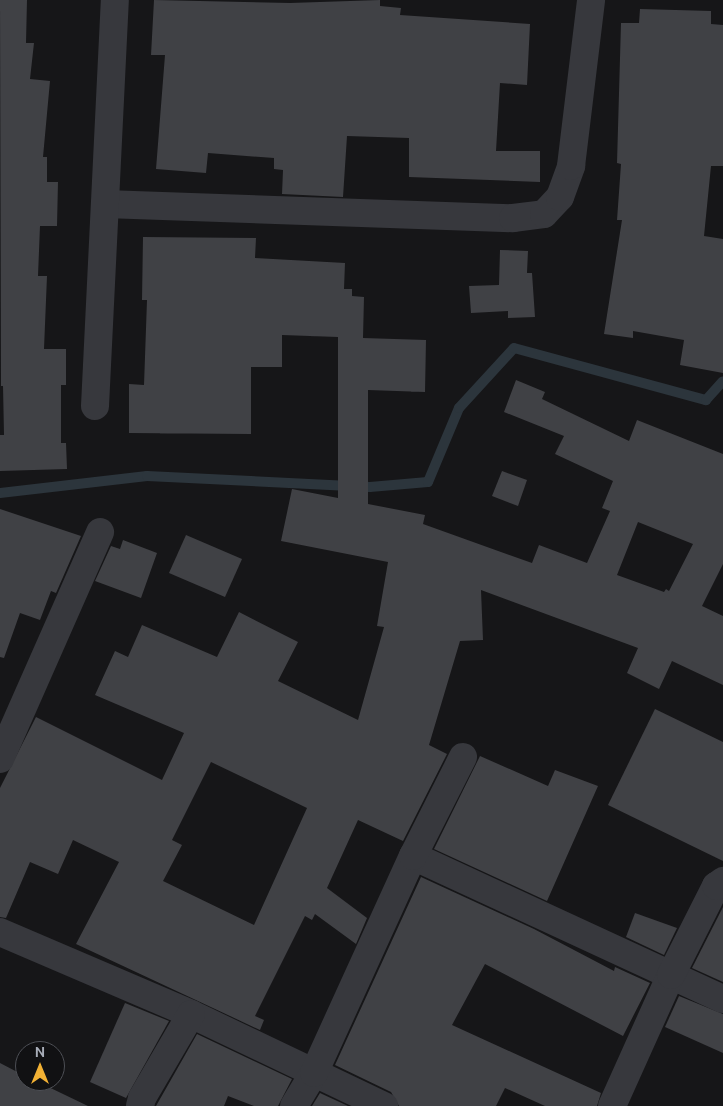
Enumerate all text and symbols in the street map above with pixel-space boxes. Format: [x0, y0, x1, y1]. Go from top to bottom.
north arrow [15, 1041, 65, 1091]
text: N [35, 1044, 45, 1060]

